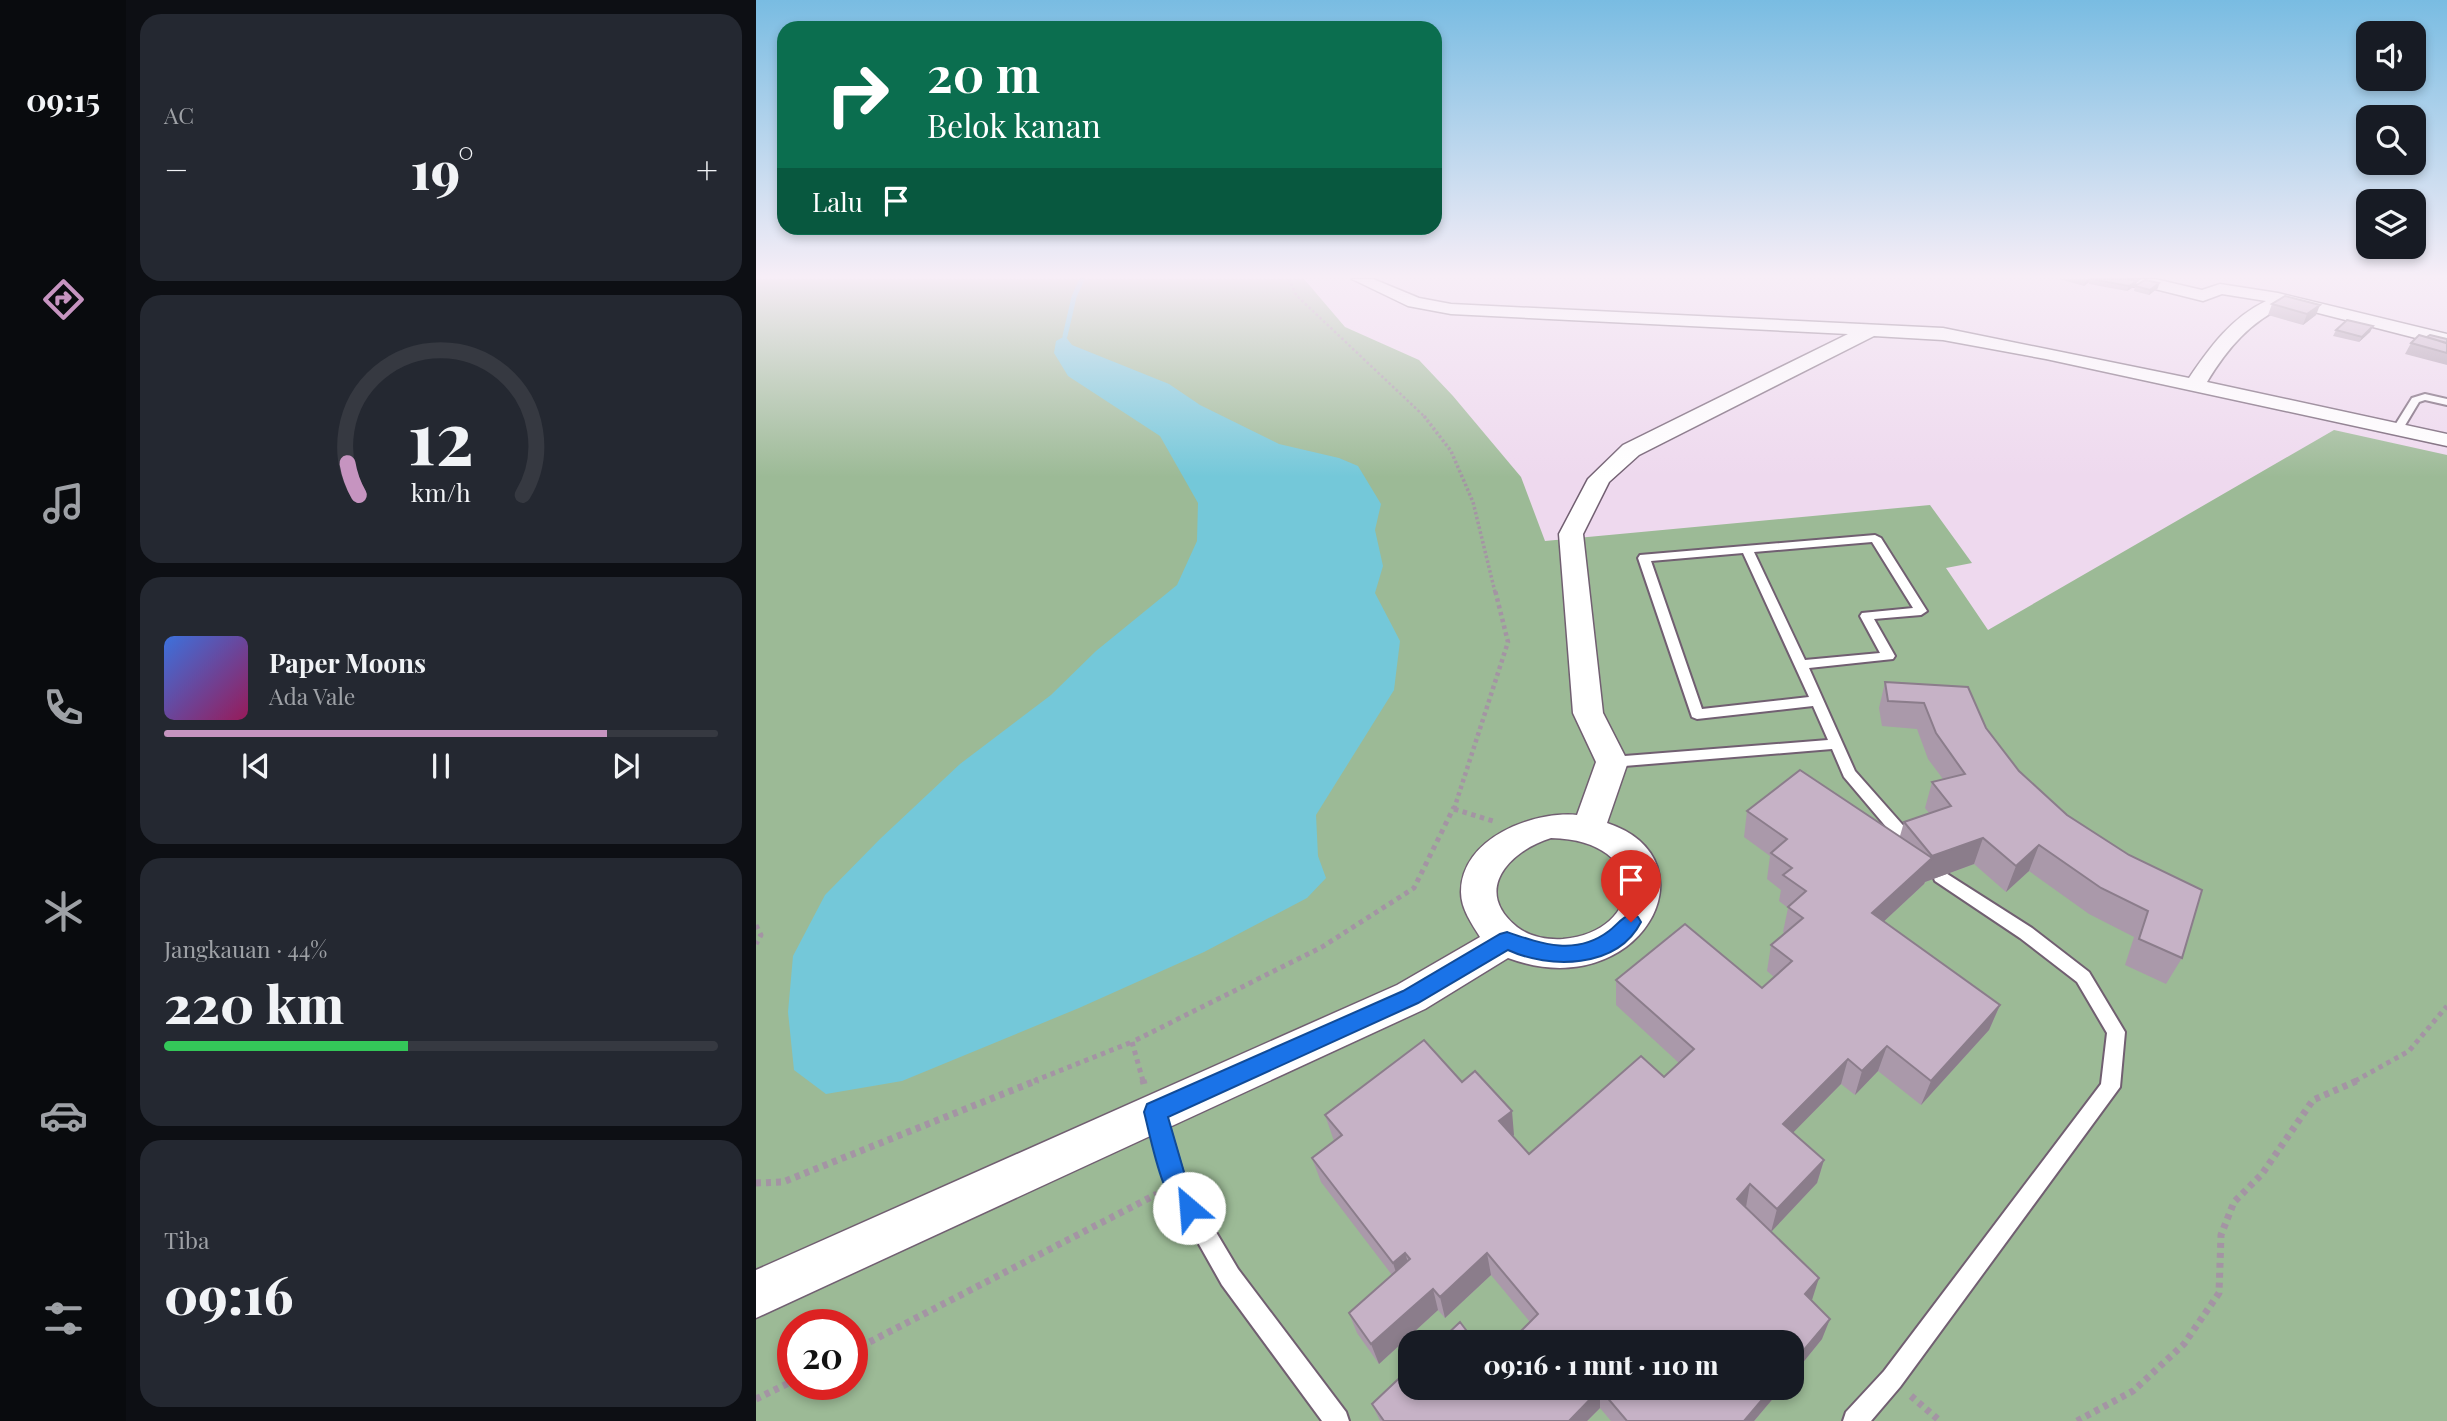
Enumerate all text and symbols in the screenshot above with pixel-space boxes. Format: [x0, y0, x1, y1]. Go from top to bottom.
map controls [2356, 21, 2426, 259]
button: sound [2356, 21, 2426, 91]
text: 20 m [927, 40, 1040, 105]
icon: right [812, 49, 903, 140]
text: 09:15 [26, 77, 100, 120]
text: AC [164, 99, 194, 130]
text: Belok kanan [927, 103, 1101, 146]
button: search [2356, 105, 2426, 175]
text: 19° [411, 134, 474, 203]
text: − [164, 143, 189, 194]
text: + [696, 143, 718, 194]
icon: arrive [877, 182, 915, 220]
text: Lalu [812, 184, 863, 219]
button: layers [2356, 189, 2426, 259]
icon: directions [39, 275, 88, 324]
text: 12 [408, 387, 474, 484]
text: km/h [411, 475, 471, 508]
icon: music [39, 479, 88, 528]
text: Paper Moons [269, 645, 426, 680]
text: Ada Vale [269, 680, 356, 711]
icon: phone [39, 683, 88, 732]
icon: previous [237, 747, 275, 785]
icon: pause [422, 747, 460, 785]
icon: next [607, 747, 645, 785]
pin [1601, 850, 1661, 922]
icon: arrive [1612, 861, 1650, 899]
icon: climate [39, 887, 88, 936]
text: Jangkauan · 44% [164, 933, 327, 964]
text: 220 km [164, 968, 344, 1037]
icon: car [39, 1091, 88, 1140]
position arrow [1152, 1171, 1226, 1245]
text: Tiba [164, 1224, 209, 1255]
text: 09:16 [164, 1259, 293, 1328]
icon: filters [39, 1294, 88, 1343]
speed limit sign: 20 [777, 1309, 868, 1400]
text: 09:16 · 1 mnt · 110 m [1484, 1347, 1718, 1382]

